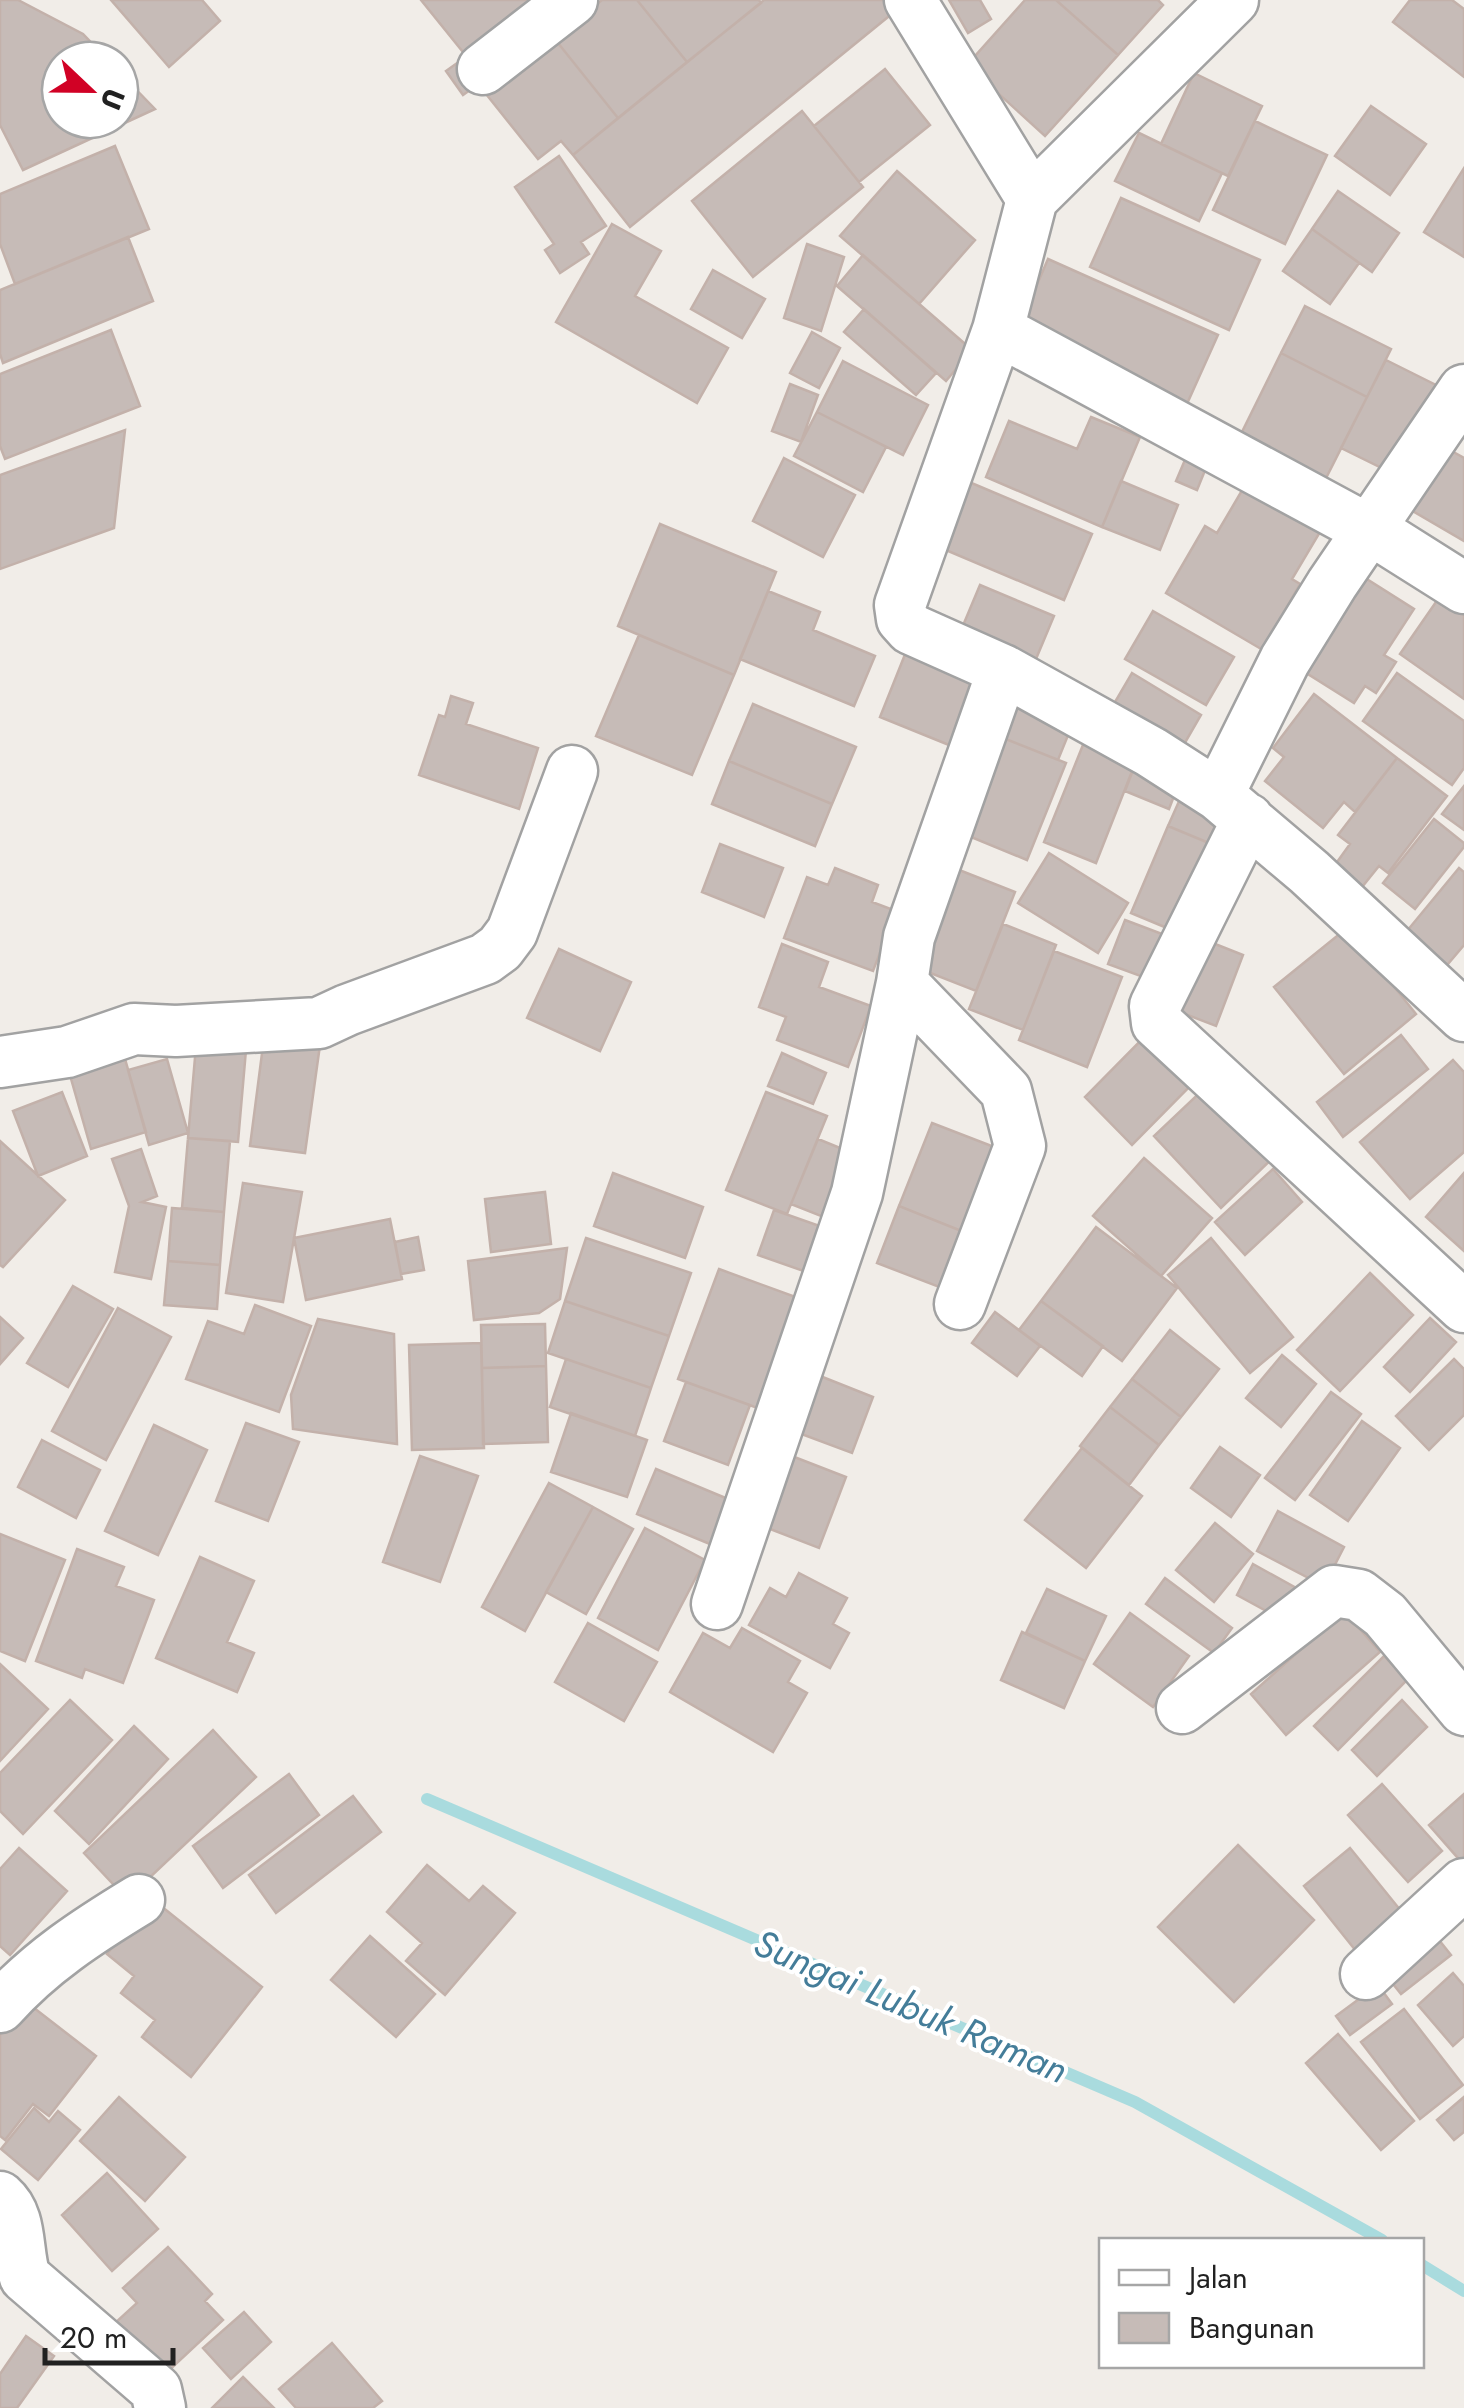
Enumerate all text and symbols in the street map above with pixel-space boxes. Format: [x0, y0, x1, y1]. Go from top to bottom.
north arrow [40, 40, 140, 140]
text: U [90, 82, 135, 116]
water label: Sungai Lubuk Raman [746, 1915, 1076, 2097]
legend [1099, 2238, 1424, 2368]
text: Jalan [1185, 2256, 1248, 2299]
scale bar [45, 2303, 172, 2365]
text: Bangunan [1189, 2306, 1315, 2349]
text: 20 m [60, 2316, 127, 2359]

